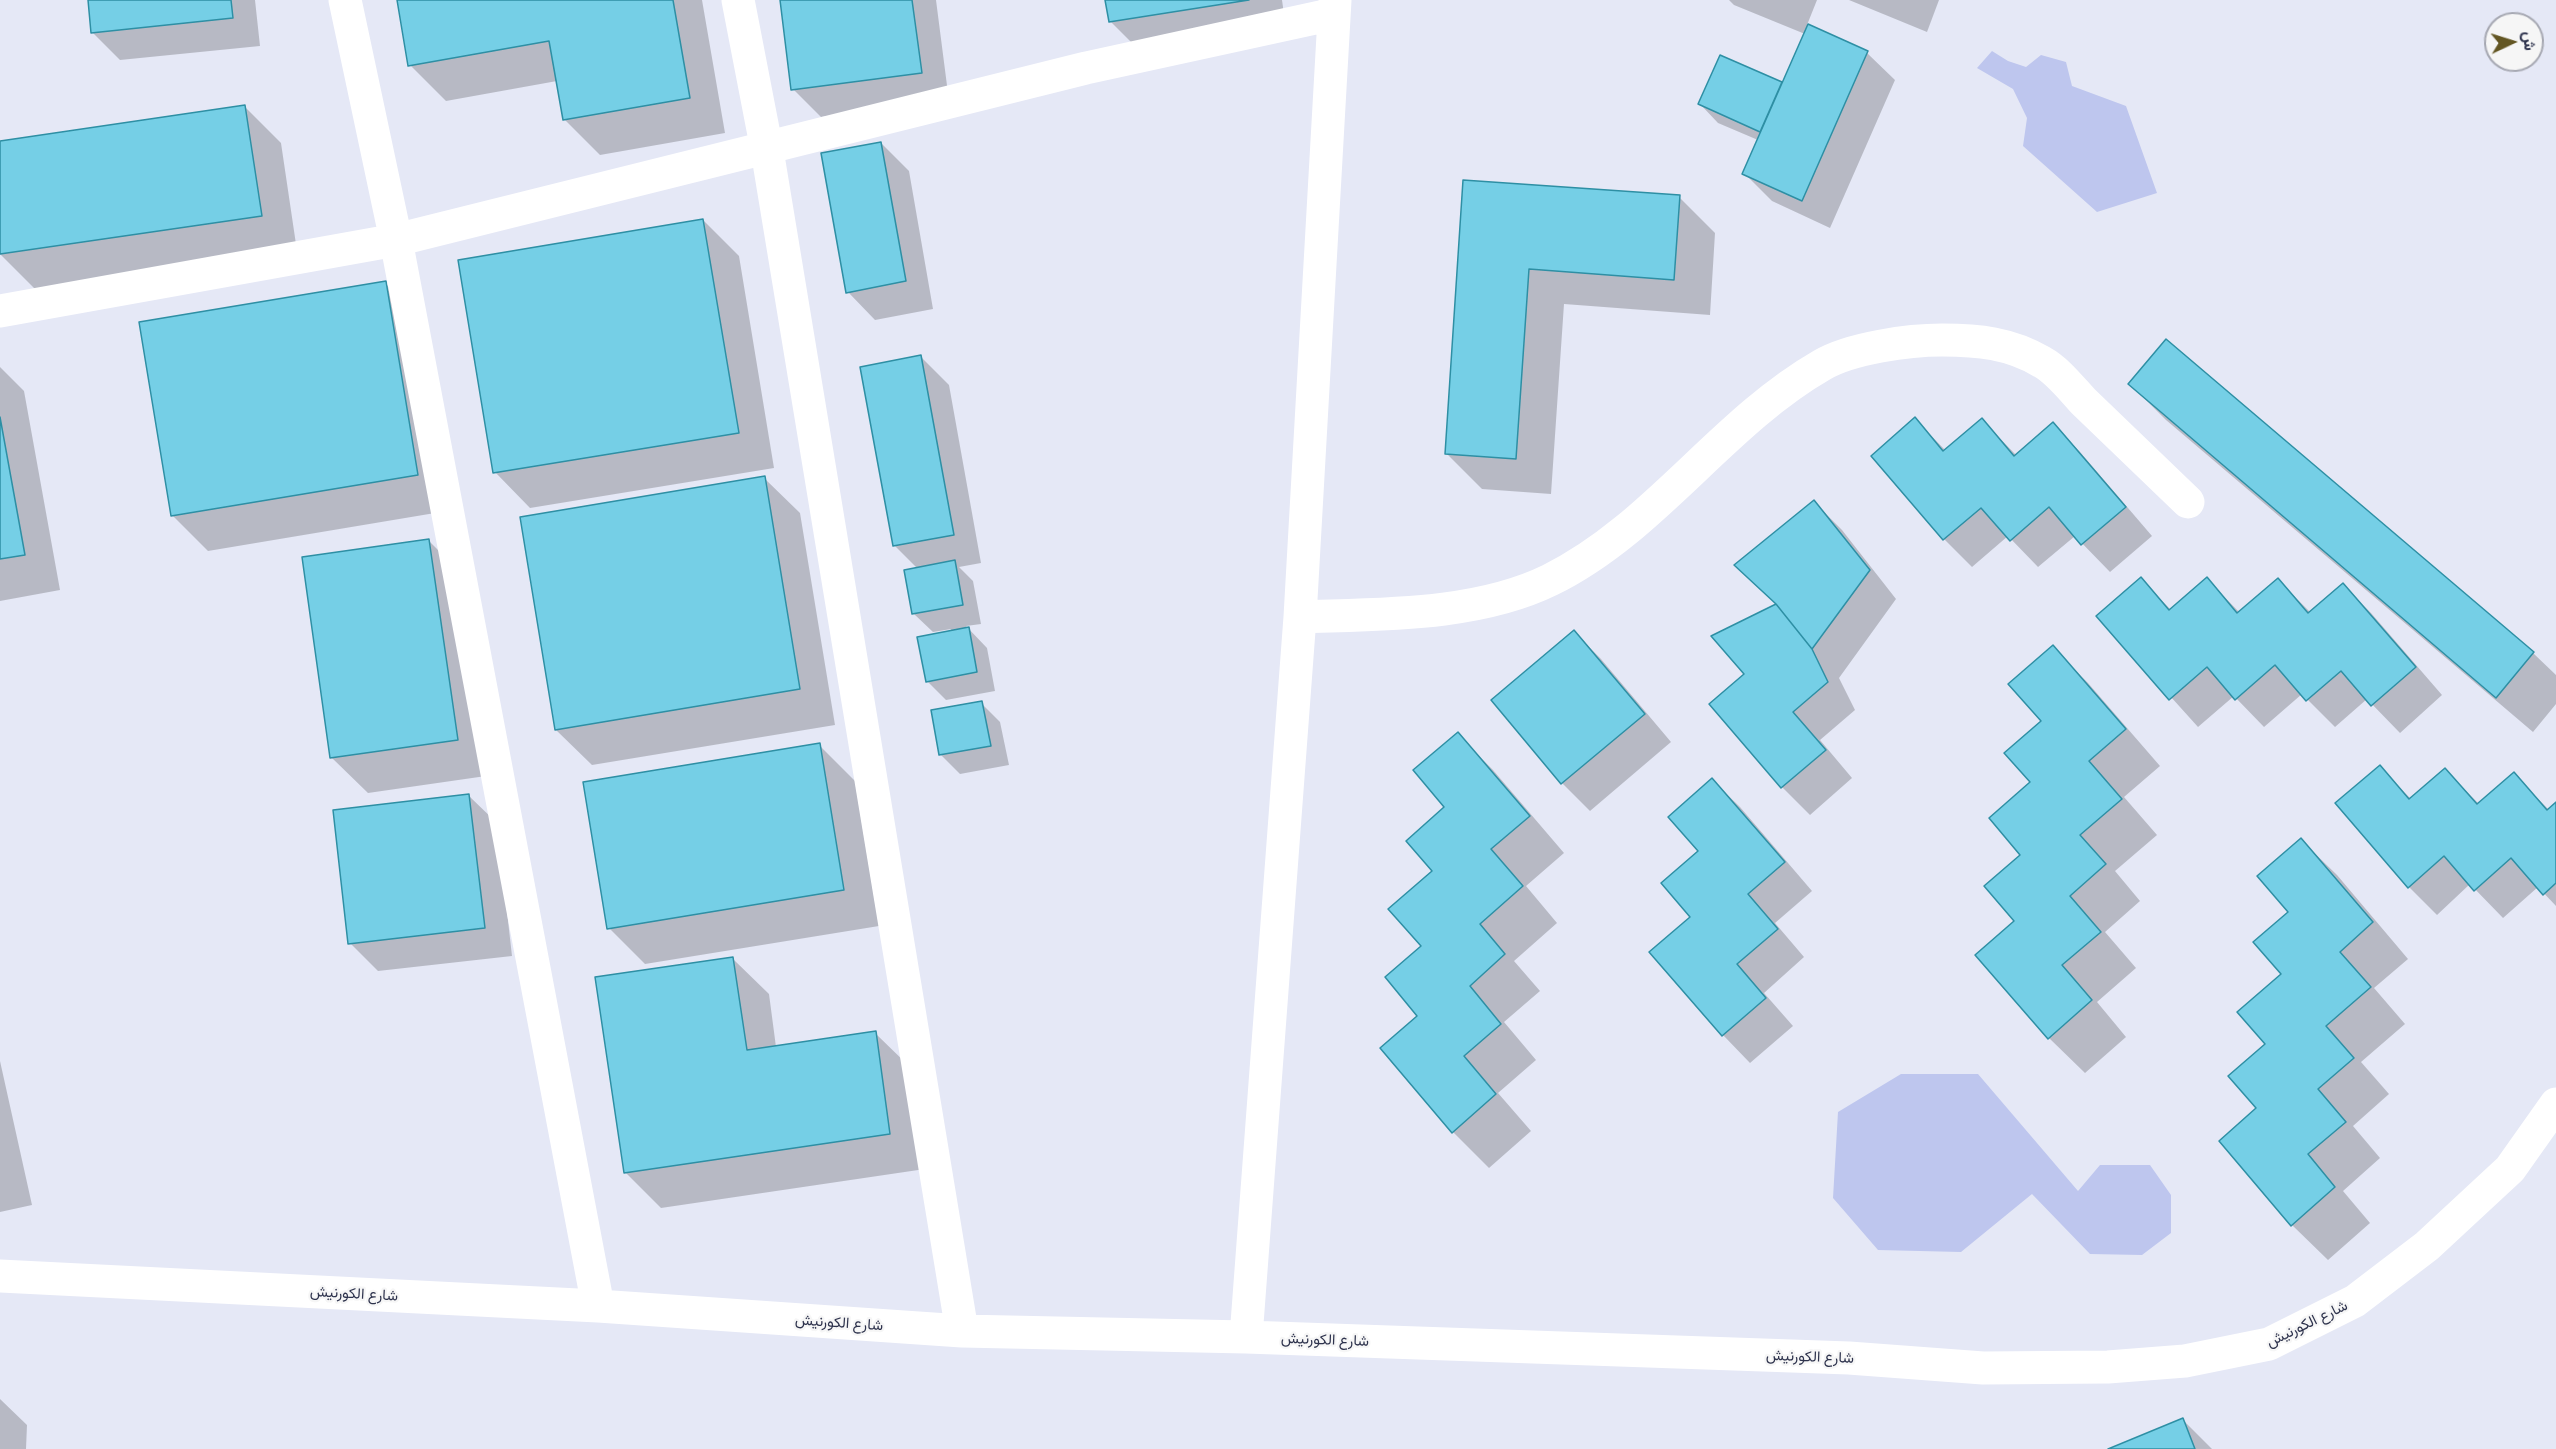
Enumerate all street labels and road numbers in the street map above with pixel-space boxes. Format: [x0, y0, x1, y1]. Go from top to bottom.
street label: شارع الكورنيش [309, 1283, 399, 1305]
street label: شارع الكورنيش [2263, 1297, 2351, 1351]
street label: شارع الكورنيش [794, 1311, 884, 1335]
street label: شارع الكورنيش [1281, 1329, 1369, 1351]
street label: شارع الكورنيش [1766, 1346, 1854, 1368]

